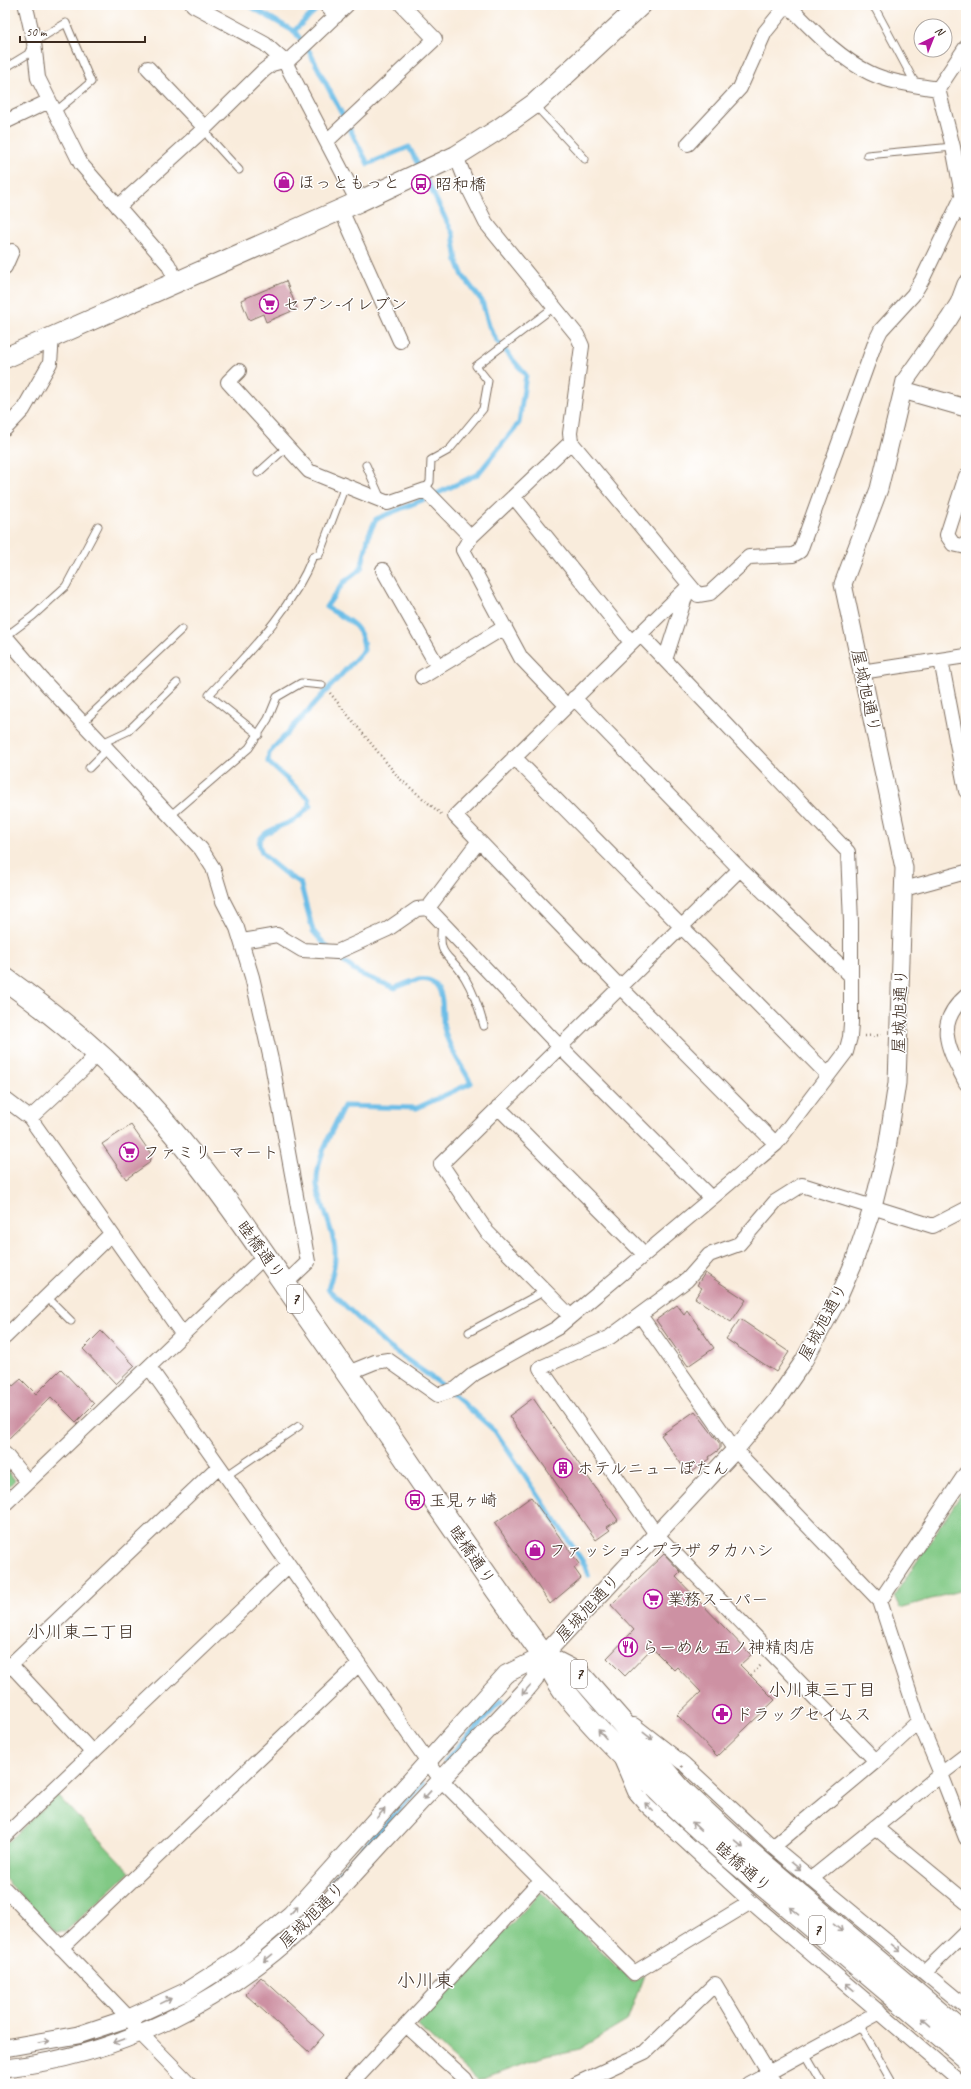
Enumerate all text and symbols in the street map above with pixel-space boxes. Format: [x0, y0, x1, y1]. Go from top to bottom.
scale bar [20, 18, 145, 44]
north arrow [913, 18, 953, 58]
text: N [933, 23, 949, 40]
text: 50 m [26, 24, 48, 40]
shop icon: ほっともっと [273, 171, 295, 193]
place label: ほっともっと [298, 172, 400, 193]
bus stop icon: 昭和橋 [410, 173, 432, 195]
place label: 昭和橋 [435, 174, 486, 195]
supermarket icon: セブン-イレブン [258, 293, 280, 315]
place label: セブン-イレブン [283, 294, 408, 315]
street label: 屋城旭通り [847, 647, 885, 735]
street label: 屋城旭通り [888, 968, 912, 1054]
supermarket icon: ファミリーマート [118, 1141, 140, 1163]
place label: ファミリーマート [143, 1142, 279, 1163]
street label: 睦橋通り [233, 1216, 289, 1284]
street label: 屋城旭通り [794, 1280, 852, 1364]
road number: 7 [287, 1285, 303, 1313]
building icon: ホテルニューぼたん [552, 1457, 574, 1479]
place label: ホテルニューぼたん [577, 1458, 729, 1479]
bus stop icon: 玉見ヶ崎 [404, 1489, 426, 1511]
place label: 玉見ヶ崎 [429, 1490, 497, 1511]
street label: 睦橋通り [444, 1521, 500, 1589]
shop icon: ファッションプラザ タカハシ [524, 1539, 546, 1561]
place label: ファッションプラザ タカハシ [549, 1540, 773, 1561]
street label: 屋城旭通り [551, 1570, 625, 1646]
supermarket icon: 業務スーパー [642, 1588, 664, 1610]
place label: 業務スーパー [667, 1589, 768, 1610]
district label: 小川東二丁目 [27, 1621, 135, 1643]
restaurant icon: らーめん 五ノ神精肉店 [617, 1636, 639, 1658]
place label: らーめん 五ノ神精肉店 [642, 1637, 816, 1658]
road number: 7 [571, 1660, 587, 1688]
district label: 小川東三丁目 [768, 1679, 876, 1701]
one-way arrow [522, 1684, 531, 1694]
pharmacy icon: ドラッグセイムス [711, 1703, 733, 1725]
place label: ドラッグセイムス [736, 1704, 871, 1725]
one-way arrow [597, 1729, 607, 1739]
one-way arrow [643, 1732, 654, 1741]
one-way arrow [423, 1790, 432, 1800]
one-way arrow [644, 1802, 654, 1812]
one-way arrow [376, 1808, 386, 1818]
one-way arrow [691, 1821, 701, 1831]
street label: 睦橋通り [710, 1837, 776, 1897]
one-way arrow [734, 1839, 745, 1848]
one-way arrow [790, 1861, 801, 1870]
street label: 屋城旭通り [275, 1878, 349, 1952]
one-way arrow [289, 1905, 299, 1915]
one-way arrow [789, 1907, 800, 1916]
road number: 7 [809, 1916, 825, 1944]
one-way arrow [833, 1923, 844, 1932]
one-way arrow [891, 1944, 901, 1953]
one-way arrow [263, 1953, 273, 1962]
district label: 小川東 [396, 1969, 454, 1993]
one-way arrow [845, 1982, 855, 1991]
one-way arrow [160, 1997, 172, 2004]
one-way arrow [921, 2017, 931, 2027]
one-way arrow [113, 2037, 125, 2045]
one-way arrow [37, 2038, 50, 2046]

